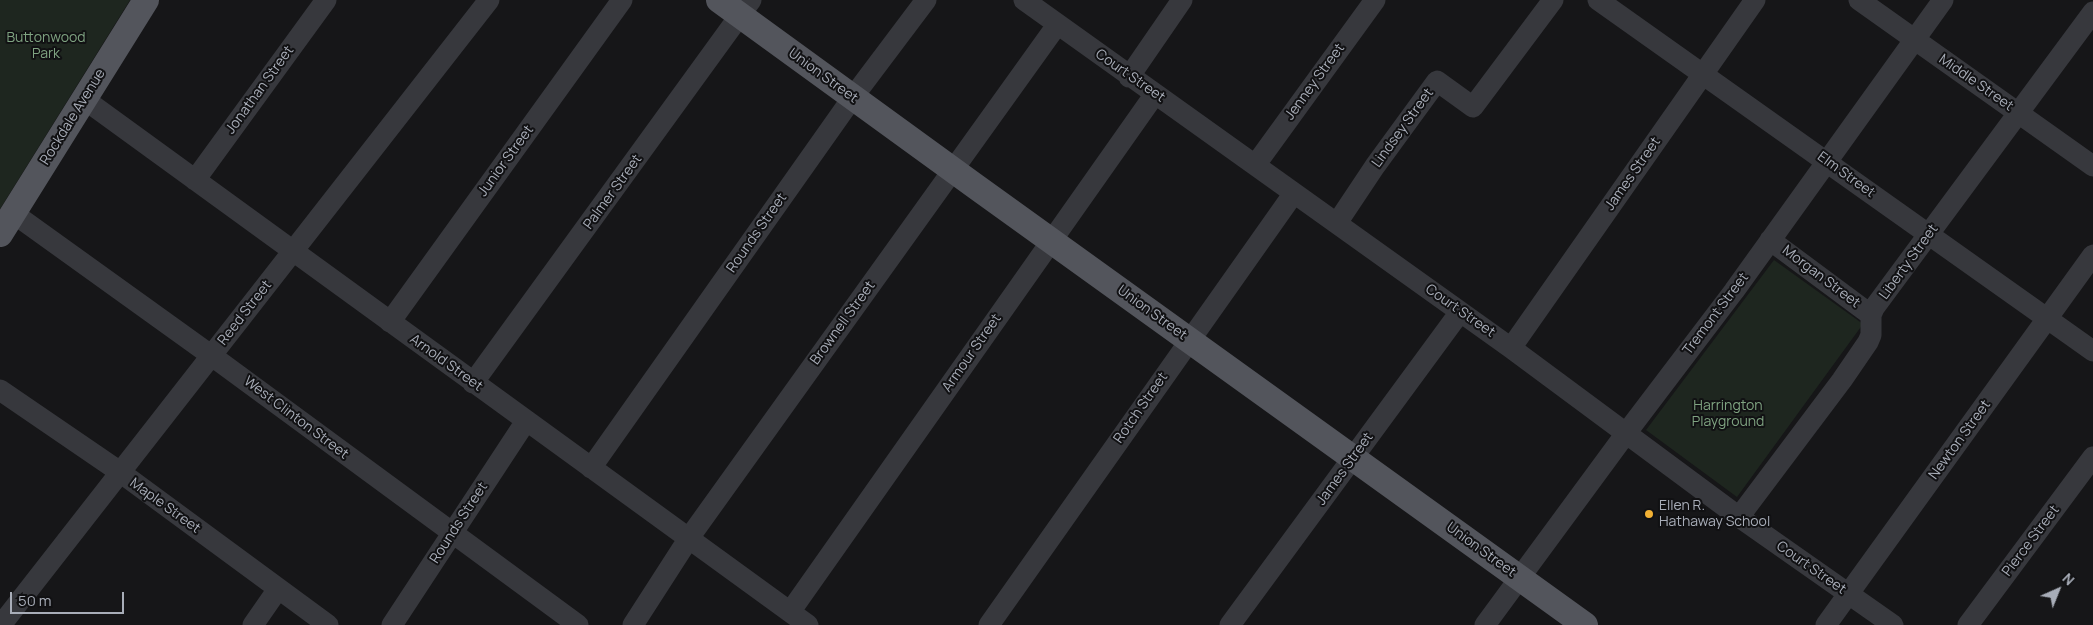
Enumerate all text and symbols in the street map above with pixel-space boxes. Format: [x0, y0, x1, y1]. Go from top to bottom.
park label: Buttonwood Park [6, 30, 86, 62]
street label: Jenney Street [1282, 40, 1348, 124]
street label: Jonathan Street [222, 43, 298, 137]
street label: Union Street [785, 45, 861, 107]
street label: Court Street [1092, 46, 1168, 106]
street label: Middle Street [1936, 51, 2016, 115]
street label: Rockdale Avenue [37, 66, 109, 168]
street label: Lindsey Street [1369, 85, 1437, 171]
street label: Junior Street [475, 122, 537, 200]
street label: James Street [1602, 134, 1664, 214]
street label: Elm Street [1814, 149, 1878, 201]
street label: Palmer Street [580, 151, 646, 233]
street label: Rounds Street [723, 190, 791, 276]
street label: Liberty Street [1876, 221, 1942, 303]
street label: Morgan Street [1779, 242, 1863, 312]
street label: Tremont Street [1680, 270, 1752, 358]
street label: Reed Street [215, 277, 275, 349]
street label: Brownell Street [807, 278, 879, 368]
street label: Court Street [1422, 281, 1498, 341]
street label: Union Street [1114, 282, 1190, 344]
street label: Armour Street [939, 311, 1005, 395]
street label: Arnold Street [406, 331, 486, 395]
street label: Rotch Street [1110, 369, 1172, 447]
street label: West Clinton Street [240, 373, 352, 463]
street label: Newton Street [1926, 397, 1994, 483]
park label: Harrington Playground [1692, 398, 1764, 431]
street label: James Street [1313, 429, 1377, 509]
street label: Maple Street [126, 475, 204, 537]
street label: Rounds Street [427, 479, 491, 567]
place label: Ellen R. Hathaway School [1659, 498, 1770, 530]
street label: Pierce Street [1999, 502, 2063, 580]
marker: Ellen R. Hathaway School [1643, 508, 1655, 520]
street label: Union Street [1443, 519, 1519, 581]
street label: Court Street [1773, 538, 1849, 598]
north arrow [2033, 565, 2083, 615]
text: N [2059, 569, 2079, 589]
scale bar [12, 582, 126, 614]
text: 50 m [18, 590, 52, 611]

